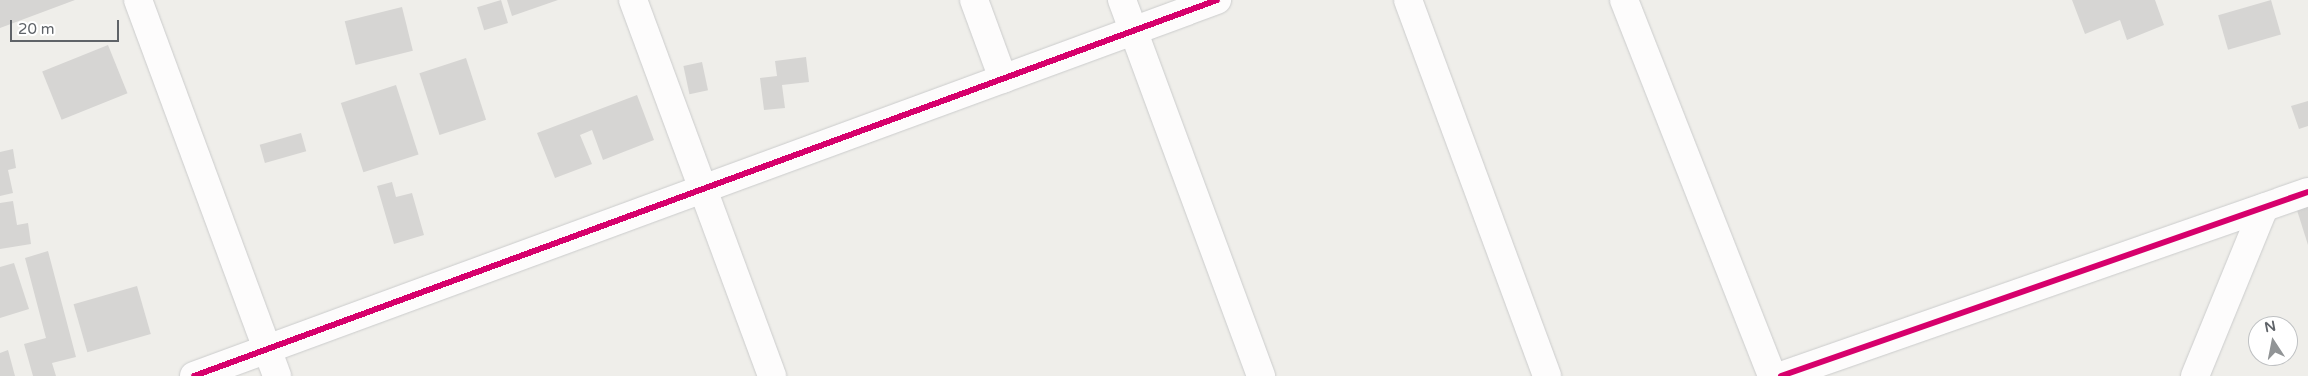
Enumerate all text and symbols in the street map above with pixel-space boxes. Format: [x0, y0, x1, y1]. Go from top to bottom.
scale bar [12, 10, 121, 42]
text: 20 m [18, 20, 55, 38]
north arrow [2248, 316, 2298, 366]
text: N [2263, 317, 2277, 336]

